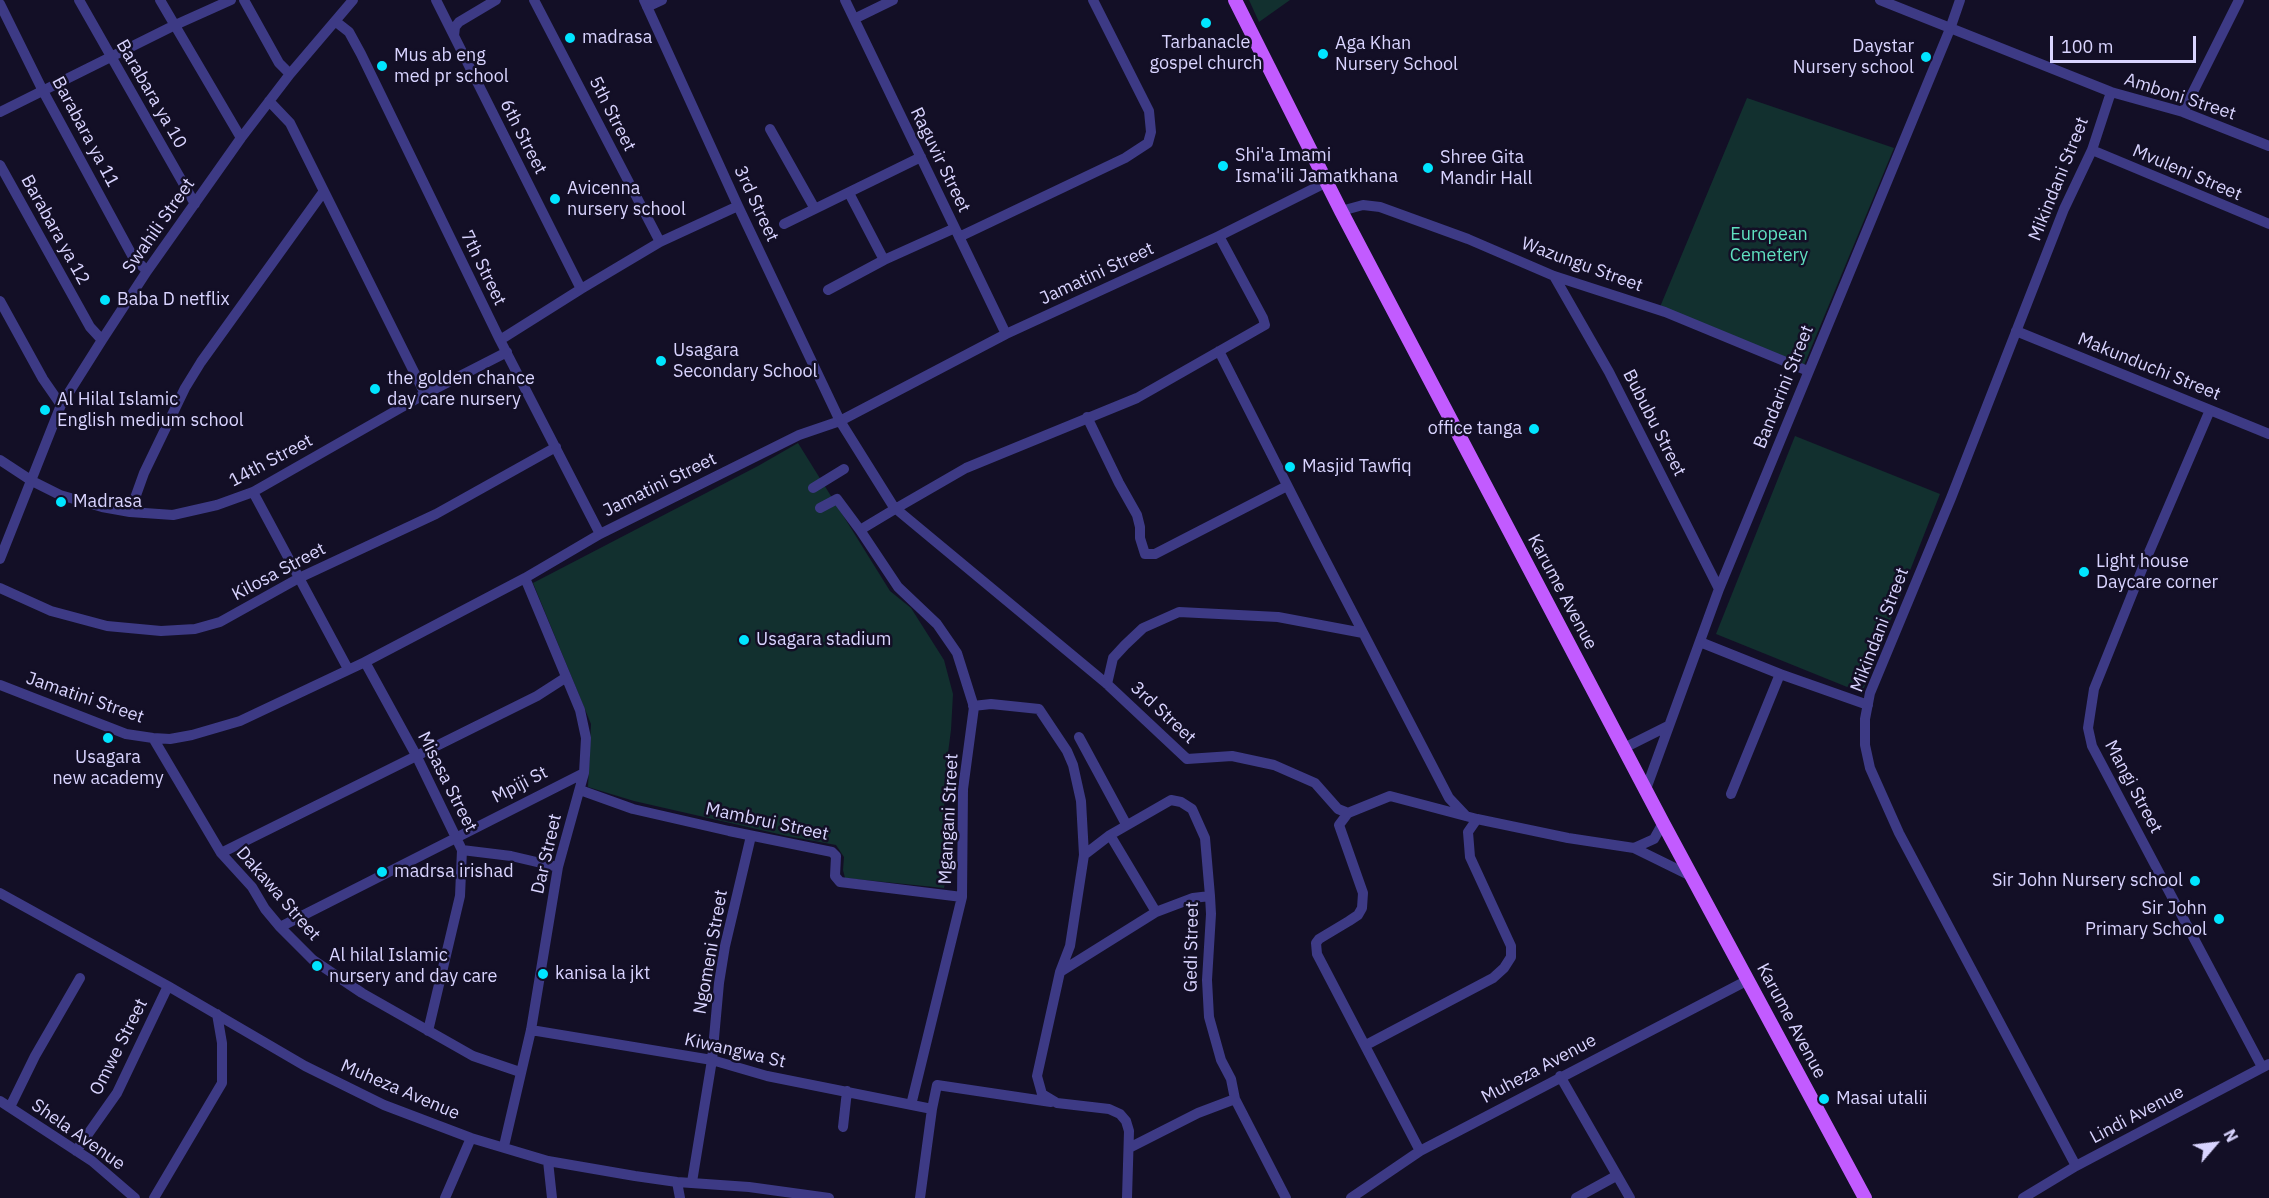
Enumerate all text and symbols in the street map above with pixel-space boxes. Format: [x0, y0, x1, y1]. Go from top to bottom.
marker: Tarbanacle gospel church [1199, 16, 1213, 30]
scale bar [2053, 24, 2198, 62]
place label: madrasa [582, 27, 652, 49]
marker: madrasa [563, 31, 577, 45]
place label: Tarbanacle gospel church [1149, 32, 1263, 74]
place label: Aga Khan Nursery School [1335, 33, 1458, 76]
text: 100 m [2061, 35, 2113, 58]
street label: Barabara ya 10 [111, 36, 191, 152]
place label: Daystar Nursery school [1793, 36, 1914, 78]
place label: Mus ab eng med pr school [394, 45, 509, 88]
marker: Aga Khan Nursery School [1316, 47, 1330, 61]
marker: Daystar Nursery school [1919, 50, 1933, 64]
marker: Mus ab eng med pr school [375, 59, 389, 73]
street label: Amboni Street [2121, 69, 2239, 125]
street label: Barabara ya 11 [47, 73, 123, 191]
street label: 5th Street [584, 73, 640, 155]
street label: 6th Street [495, 96, 551, 178]
street label: Raguvir Street [905, 104, 975, 216]
street label: Mikindani Street [2024, 114, 2094, 244]
street label: Mvuleni Street [2129, 140, 2245, 206]
place label: Shi'a Imami Isma'ili Jamatkhana [1235, 145, 1398, 188]
place label: Shree Gita Mandir Hall [1440, 147, 1532, 190]
marker: Shi'a Imami Isma'ili Jamatkhana [1216, 159, 1230, 173]
marker: Shree Gita Mandir Hall [1421, 161, 1435, 175]
street label: 3rd Street [729, 163, 783, 245]
street label: Barabara ya 12 [16, 171, 94, 289]
street label: Swahili Street [118, 174, 200, 278]
place label: Avicenna nursery school [567, 178, 686, 220]
marker: Avicenna nursery school [548, 192, 562, 206]
park label: European Cemetery [1730, 224, 1808, 266]
street label: 7th Street [456, 227, 510, 309]
street label: Wazungu Street [1518, 233, 1646, 297]
street label: Jamatini Street [1037, 238, 1157, 310]
place label: Baba D netflix [117, 289, 230, 311]
marker: Baba D netflix [98, 293, 112, 307]
street label: Bandarini Street [1749, 322, 1819, 452]
street label: Makunduchi Street [2074, 329, 2224, 405]
place label: Usagara Secondary School [673, 340, 817, 382]
marker: Usagara Secondary School [654, 354, 668, 368]
street label: Bububu Street [1618, 366, 1690, 480]
place label: the golden chance day care nursery [387, 368, 535, 410]
marker: the golden chance day care nursery [368, 382, 382, 396]
place label: Al Hilal Islamic English medium school [57, 389, 244, 432]
marker: Al Hilal Islamic English medium school [38, 403, 52, 417]
place label: office tanga [1428, 418, 1522, 440]
marker: office tanga [1527, 422, 1541, 436]
street label: 14th Street [225, 430, 317, 492]
street label: Jamatini Street [600, 448, 720, 522]
place label: Masjid Tawfiq [1302, 456, 1412, 478]
marker: Masjid Tawfiq [1283, 460, 1297, 474]
place label: Madrasa [73, 491, 142, 513]
marker: Madrasa [54, 495, 68, 509]
street label: Karume Avenue [1523, 531, 1601, 653]
street label: Kilosa Street [229, 538, 329, 606]
place label: Light house Daycare corner [2096, 551, 2218, 594]
street label: Mikindani Street [1846, 565, 1914, 695]
marker: Light house Daycare corner [2077, 565, 2091, 579]
place label: Usagara stadium [756, 629, 891, 651]
marker: Usagara stadium [737, 633, 751, 647]
street label: Jamatini Street [23, 668, 147, 728]
street label: 3rd Street [1126, 677, 1200, 749]
street label: Misasa Street [413, 728, 481, 836]
marker: Usagara new academy [101, 731, 115, 745]
street label: Mangi Street [2100, 737, 2166, 837]
place label: Usagara new academy [52, 747, 164, 789]
street label: Mgangani Street [935, 753, 963, 885]
street label: Mpiji St [489, 762, 551, 808]
street label: Mambrui Street [703, 798, 831, 846]
street label: Dar Street [527, 812, 567, 896]
street label: Dakawa Street [231, 843, 325, 945]
place label: madrsa irishad [394, 861, 514, 883]
marker: madrsa irishad [375, 865, 389, 879]
place label: Sir John Nursery school [1992, 870, 2183, 892]
marker: Sir John Nursery school [2188, 874, 2202, 888]
street label: Ngomeni Street [689, 888, 733, 1016]
place label: Sir John Primary School [2085, 898, 2207, 940]
street label: Gedi Street [1180, 901, 1204, 993]
marker: Sir John Primary School [2212, 912, 2226, 926]
place label: Al hilal Islamic nursery and day care [329, 945, 497, 988]
marker: Al hilal Islamic nursery and day care [310, 959, 324, 973]
street label: Karume Avenue [1752, 960, 1830, 1082]
place label: kanisa la jkt [555, 963, 650, 985]
marker: kanisa la jkt [536, 967, 550, 981]
street label: Omwe Street [85, 995, 153, 1099]
street label: Kiwangwa St [682, 1029, 788, 1073]
street label: Muheza Avenue [1478, 1030, 1600, 1108]
street label: Muheza Avenue [337, 1055, 463, 1125]
street label: Lindi Avenue [2086, 1081, 2188, 1149]
place label: Masai utalii [1836, 1088, 1927, 1110]
marker: Masai utalii [1817, 1092, 1831, 1106]
street label: Shela Avenue [27, 1095, 129, 1175]
north arrow [2185, 1114, 2245, 1174]
text: N [2219, 1126, 2242, 1145]

